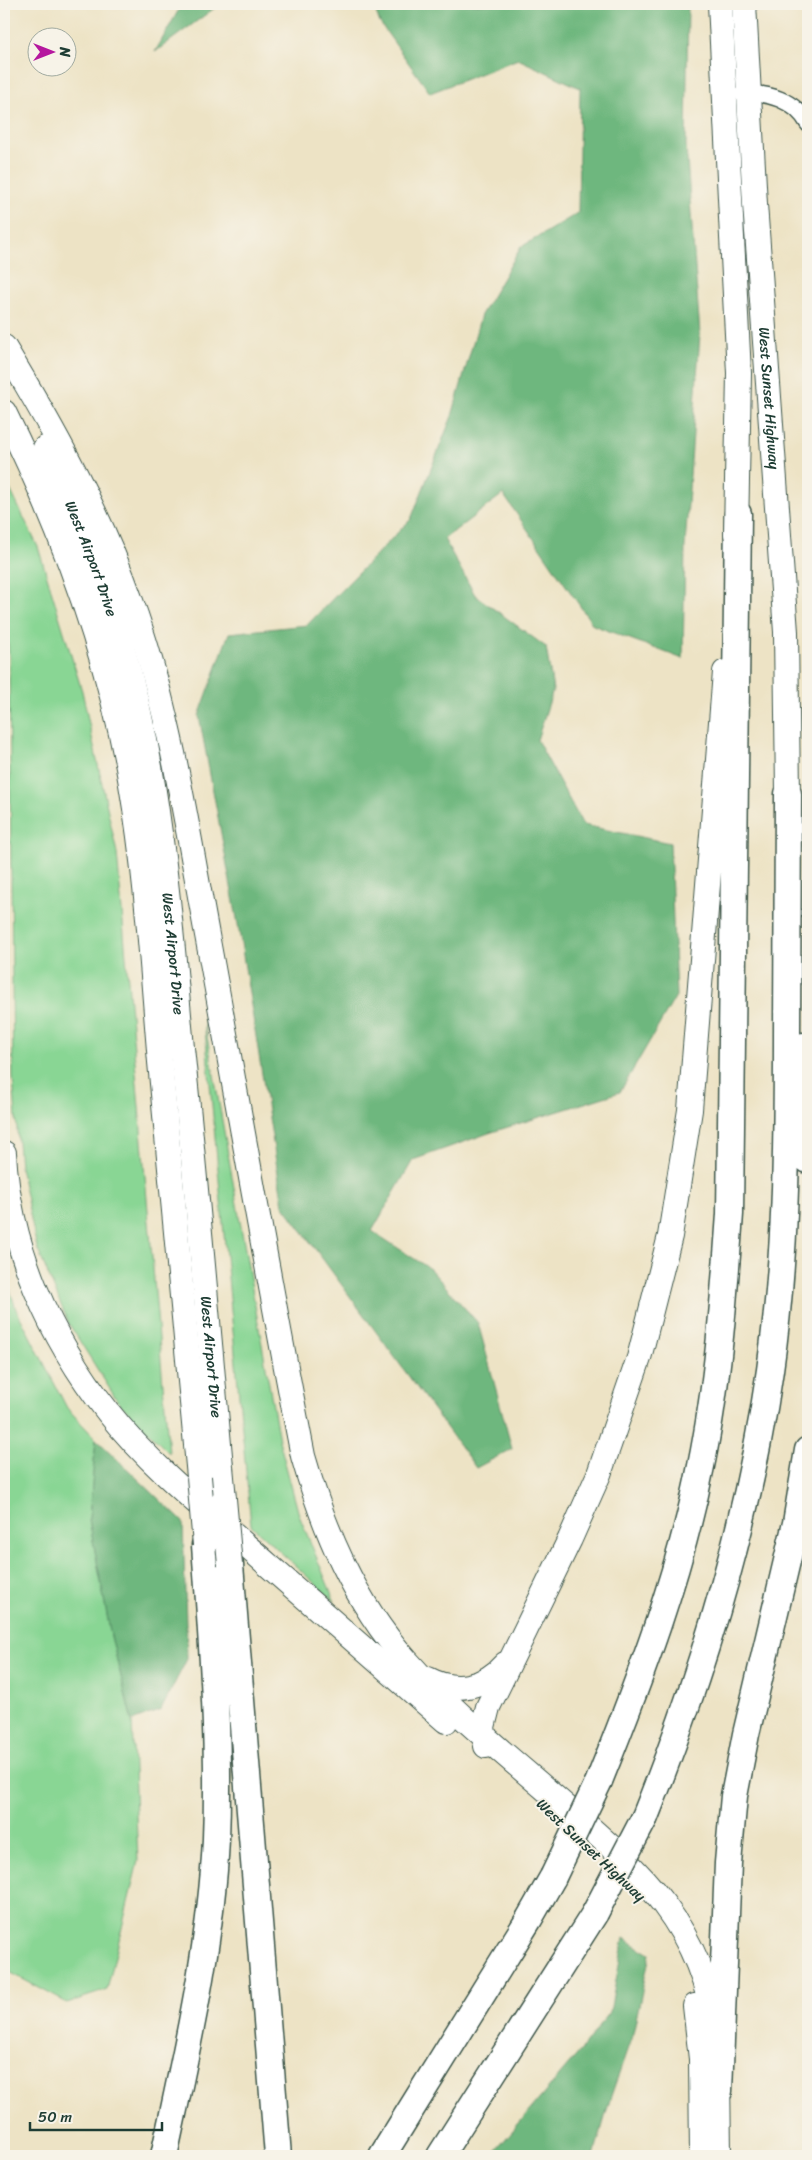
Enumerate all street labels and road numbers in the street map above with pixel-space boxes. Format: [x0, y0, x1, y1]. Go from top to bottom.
street label: West Sunset Highway [751, 326, 787, 471]
street label: West Airport Drive [57, 496, 125, 620]
street label: West Airport Drive [154, 891, 192, 1016]
street label: West Airport Drive [193, 1295, 230, 1419]
street label: West Sunset Highway [530, 1792, 652, 1908]

